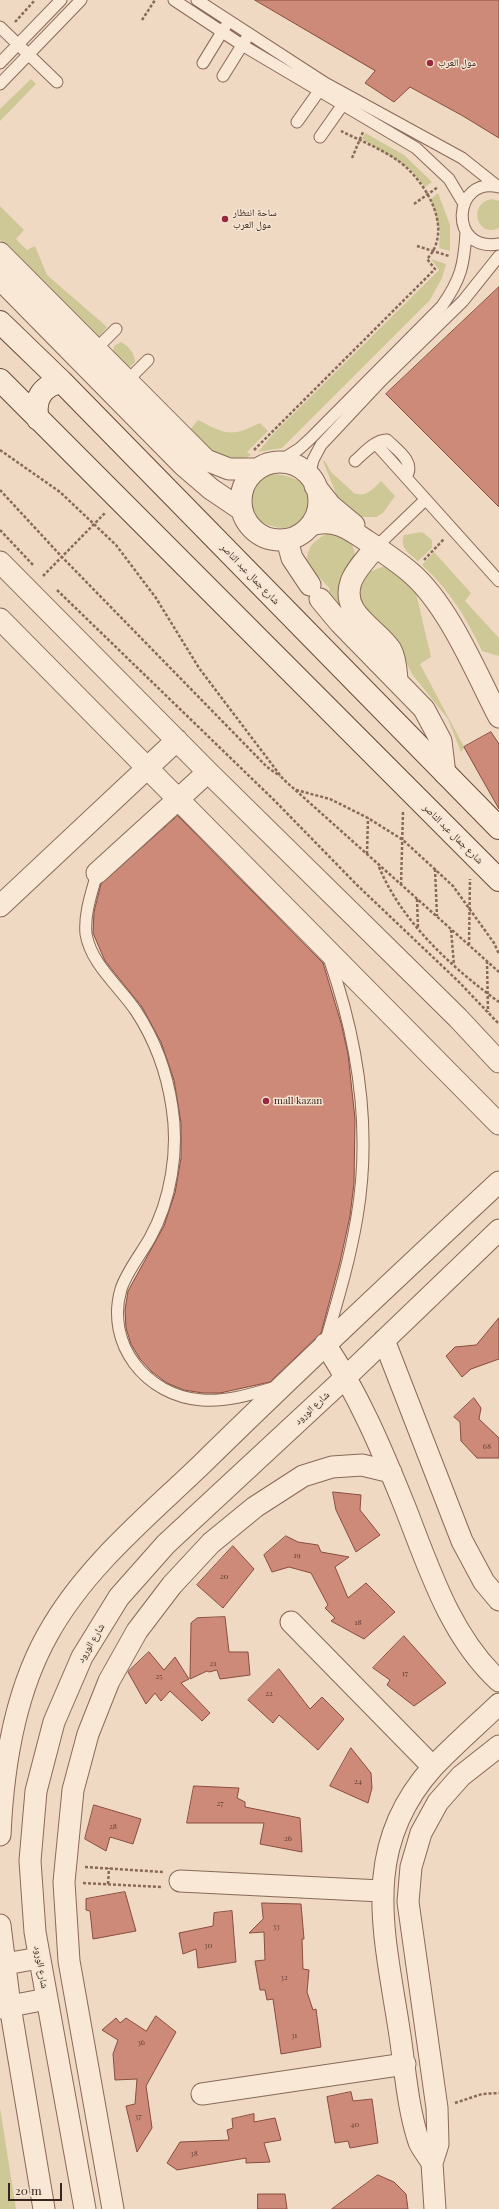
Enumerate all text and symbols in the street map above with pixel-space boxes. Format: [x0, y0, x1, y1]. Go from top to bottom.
place label: مول العرب [438, 57, 476, 69]
marker: مول العرب [425, 58, 435, 68]
place label: ساحة انتظار مول العرب [233, 207, 277, 230]
marker: ساحة انتظار مول العرب [220, 214, 230, 224]
street label: شارع جمال عبد الناصر [218, 541, 282, 607]
street label: شارع جمال عبد الناصر [420, 801, 486, 867]
place label: mall kazan [274, 1095, 322, 1107]
marker: mall kazan [261, 1096, 271, 1106]
street label: شارع الورود [292, 1389, 332, 1427]
house number: 68 [483, 1441, 491, 1451]
house number: 19 [293, 1550, 301, 1560]
house number: 20 [220, 1571, 228, 1581]
house number: 18 [354, 1617, 362, 1627]
street label: شارع الورود [75, 1621, 107, 1665]
house number: 21 [210, 1658, 216, 1668]
house number: 17 [402, 1668, 408, 1678]
house number: 25 [155, 1671, 163, 1681]
house number: 22 [265, 1688, 273, 1698]
house number: 24 [354, 1776, 362, 1786]
house number: 27 [216, 1798, 224, 1808]
house number: 28 [109, 1821, 117, 1831]
house number: 26 [284, 1833, 292, 1843]
house number: 33 [272, 1921, 280, 1931]
house number: 30 [204, 1940, 212, 1950]
street label: شارع الورود [31, 1945, 51, 1989]
house number: 32 [280, 1972, 288, 1982]
house number: 31 [291, 2030, 297, 2040]
house number: 36 [137, 2037, 145, 2047]
house number: 37 [135, 2111, 141, 2121]
house number: 40 [351, 2119, 359, 2129]
house number: 38 [190, 2148, 198, 2158]
scale bar [10, 2175, 64, 2201]
text: 20 m [15, 2182, 42, 2198]

